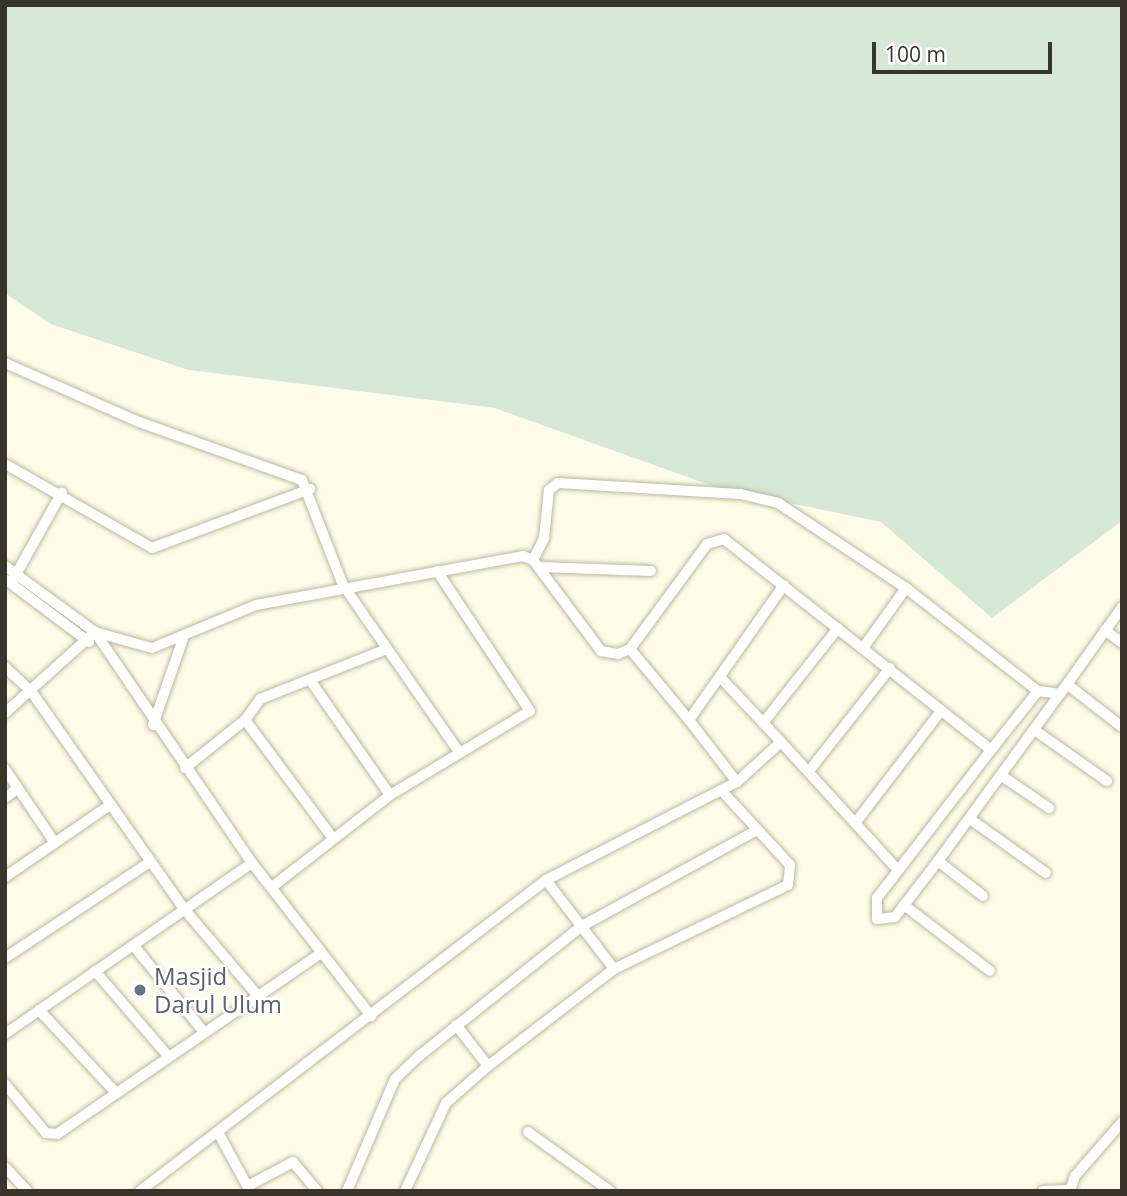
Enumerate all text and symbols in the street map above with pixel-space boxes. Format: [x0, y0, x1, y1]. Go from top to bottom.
scale bar [875, 28, 1055, 72]
text: 100 m [885, 40, 946, 68]
place label: Masjid Darul Ulum [154, 962, 282, 1018]
marker: Masjid Darul Ulum [132, 982, 148, 998]

